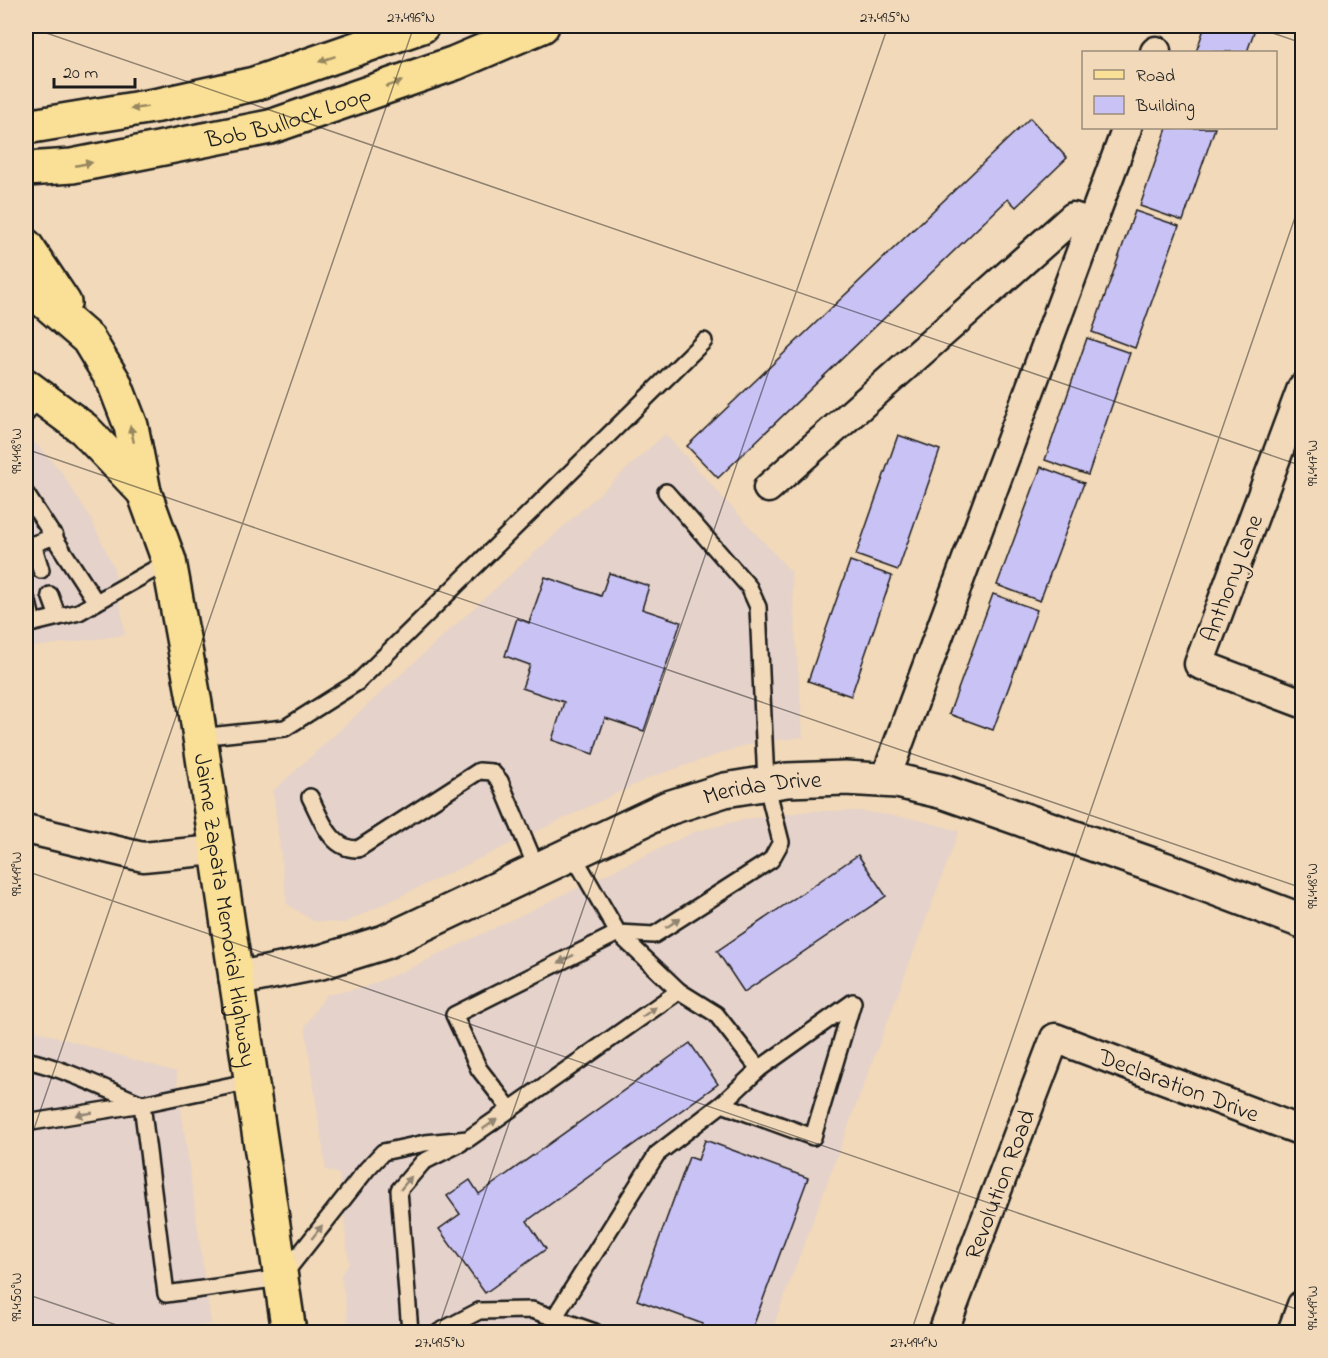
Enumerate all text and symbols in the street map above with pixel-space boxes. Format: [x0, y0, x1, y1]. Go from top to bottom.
text: 27.496°N [387, 7, 435, 29]
text: 27.495°N [860, 7, 910, 29]
scale bar [54, 51, 135, 89]
legend [1082, 51, 1277, 129]
one-way arrow [318, 54, 336, 64]
text: 20 m [63, 61, 98, 87]
text: Road [1136, 64, 1175, 90]
street label: Bob Bullock Loop [202, 78, 376, 159]
one-way arrow [385, 79, 403, 89]
text: Building [1135, 94, 1195, 121]
one-way arrow [129, 104, 148, 113]
one-way arrow [74, 159, 93, 168]
one-way arrow [127, 425, 136, 444]
text: 99.448°W [6, 428, 28, 474]
text: 99.447°W [1302, 440, 1324, 486]
street label: Anthony Lane [1193, 510, 1275, 648]
street label: Jaime Zapata Memorial Highway [183, 751, 264, 1070]
street label: Merida Drive [699, 764, 822, 816]
text: 99.449°W [6, 852, 28, 896]
text: 99.448°W [1302, 863, 1324, 909]
one-way arrow [665, 918, 681, 929]
one-way arrow [557, 954, 574, 964]
one-way arrow [641, 1006, 657, 1018]
street label: Declaration Drive [1092, 1040, 1264, 1133]
street label: Revolution Road [957, 1105, 1046, 1265]
one-way arrow [74, 1109, 93, 1118]
one-way arrow [481, 1118, 497, 1130]
one-way arrow [399, 1175, 412, 1191]
one-way arrow [311, 1224, 324, 1240]
text: 99.450°W [6, 1273, 28, 1321]
text: 99.449°W [1302, 1286, 1324, 1330]
text: 27.495°N [415, 1332, 465, 1354]
text: 27.494°N [890, 1332, 938, 1354]

